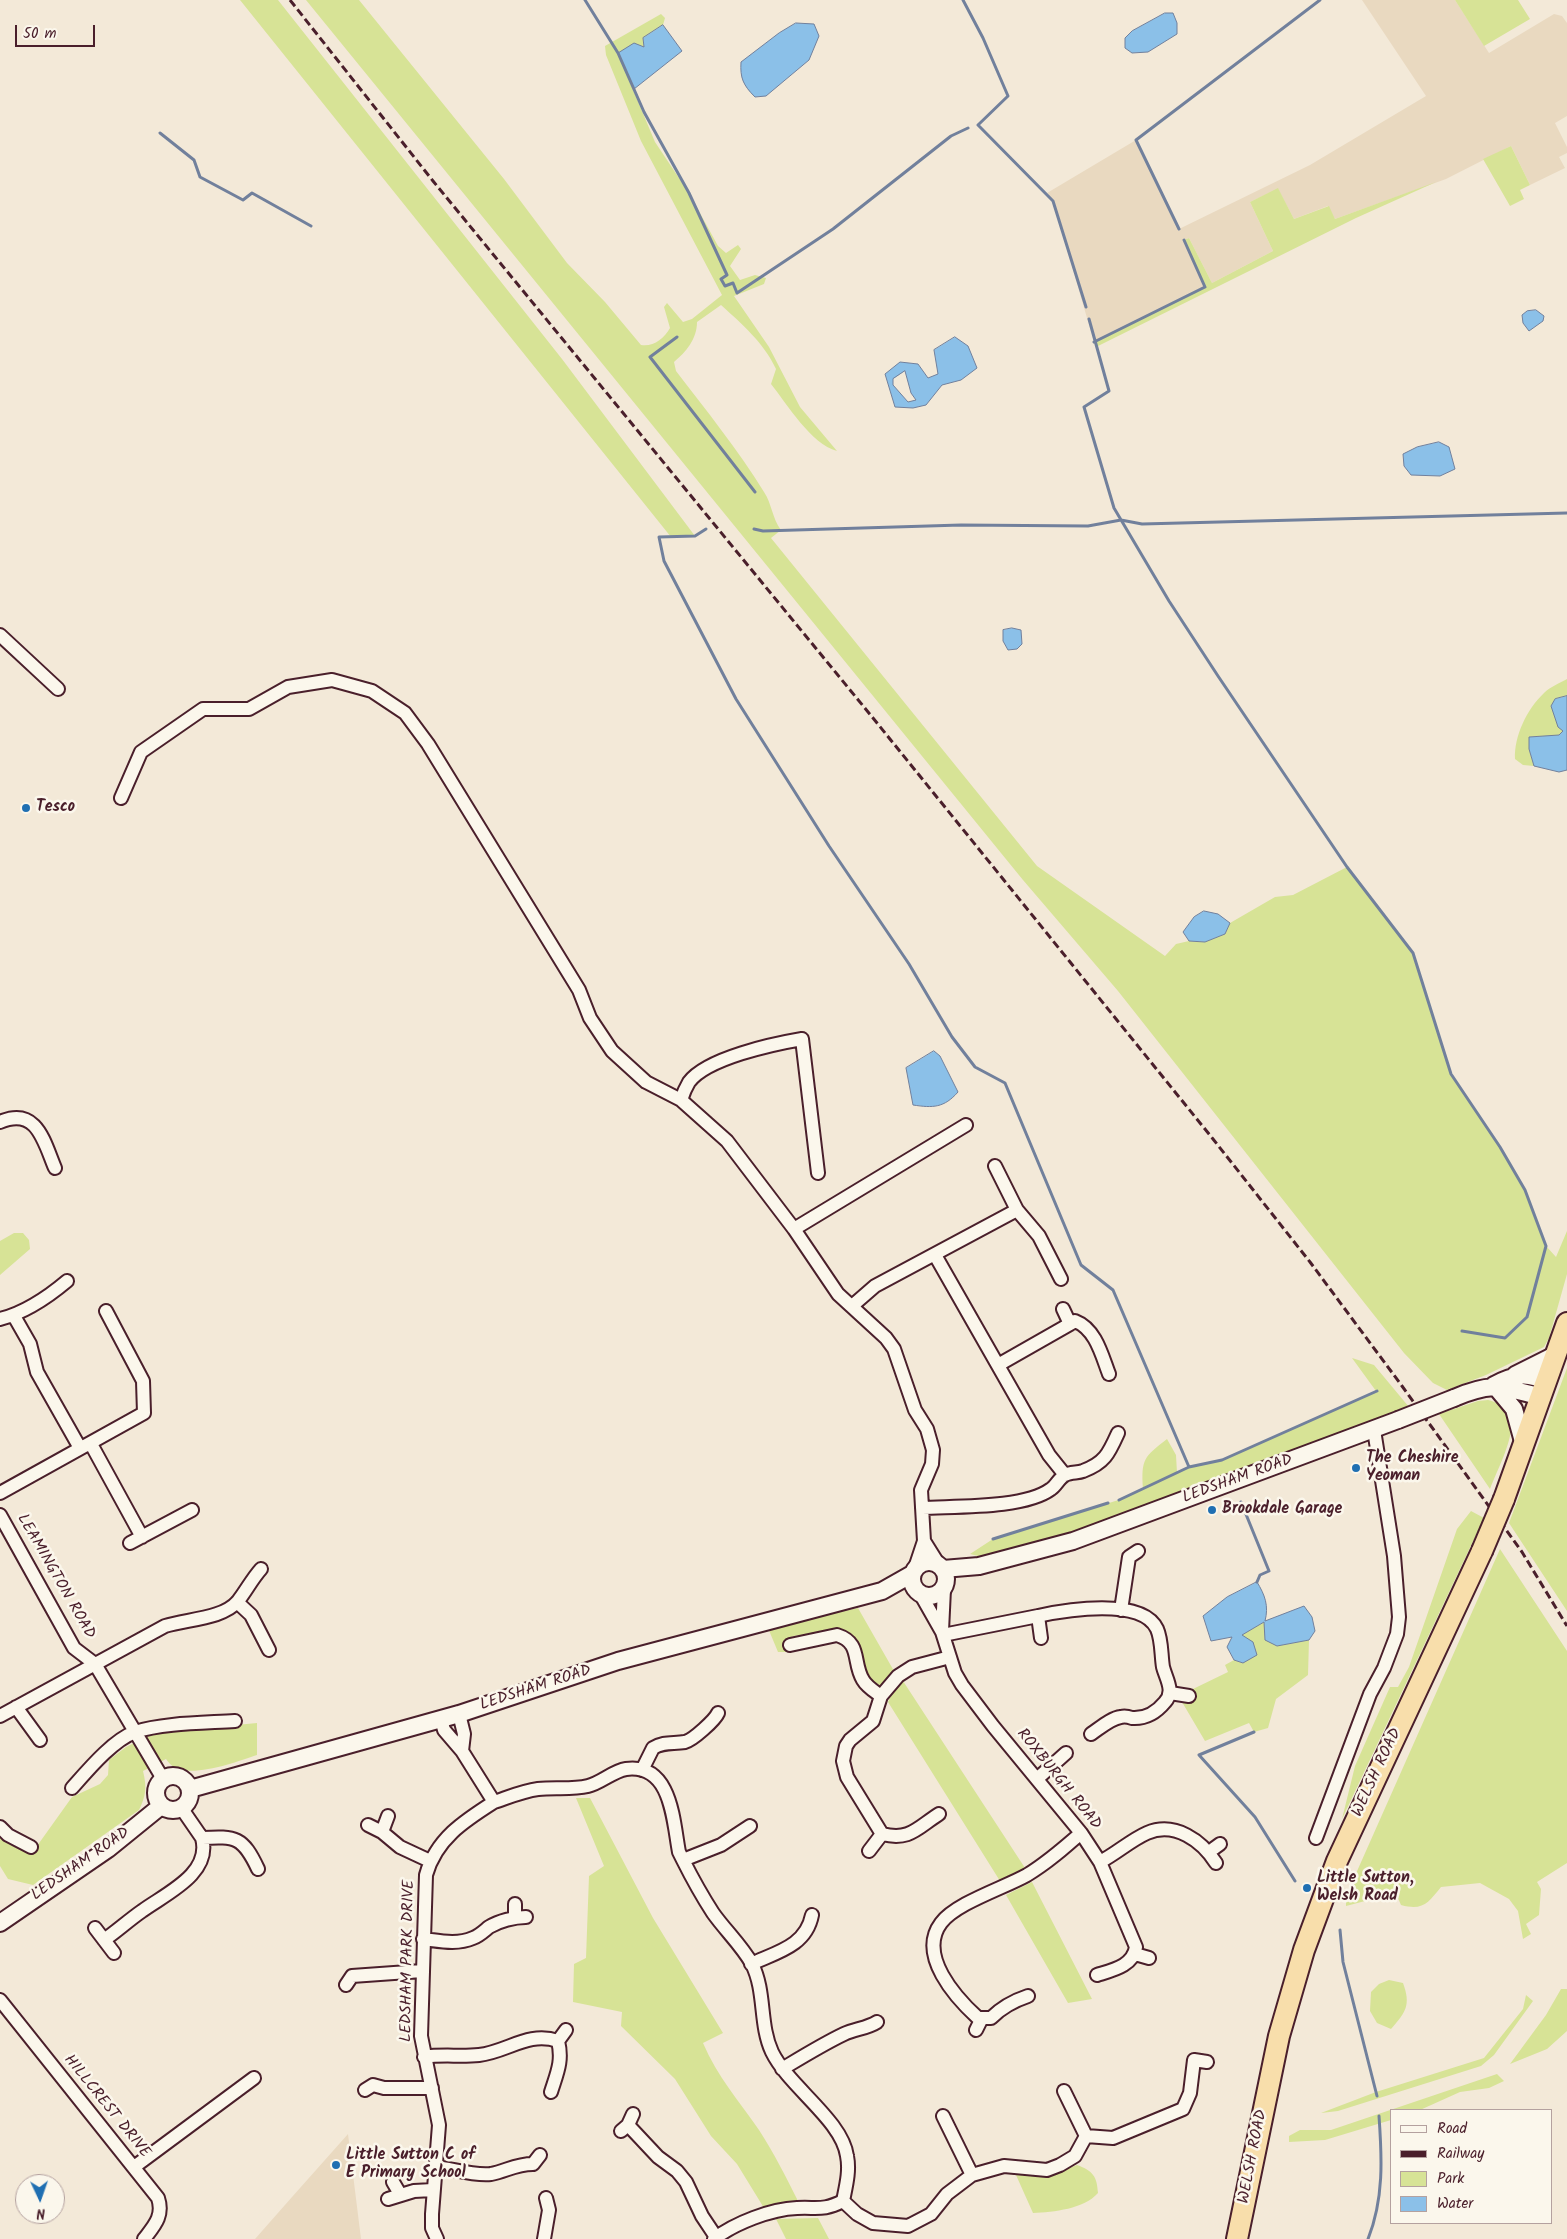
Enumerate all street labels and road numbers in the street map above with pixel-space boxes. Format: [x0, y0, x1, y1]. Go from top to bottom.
street label: LEDSHAM ROAD [1180, 1451, 1296, 1509]
street label: LEAMINGTON ROAD [11, 1511, 99, 1643]
street label: LEDSHAM ROAD [478, 1662, 594, 1716]
street label: ROXBURGH ROAD [1011, 1726, 1105, 1834]
street label: WELSH ROAD [1349, 1726, 1407, 1820]
street label: LEDSHAM ROAD [28, 1824, 134, 1906]
street label: LEDSHAM PARK DRIVE [398, 1880, 420, 2042]
street label: HILLCREST DRIVE [58, 2051, 154, 2163]
street label: WELSH ROAD [1235, 2108, 1273, 2206]

